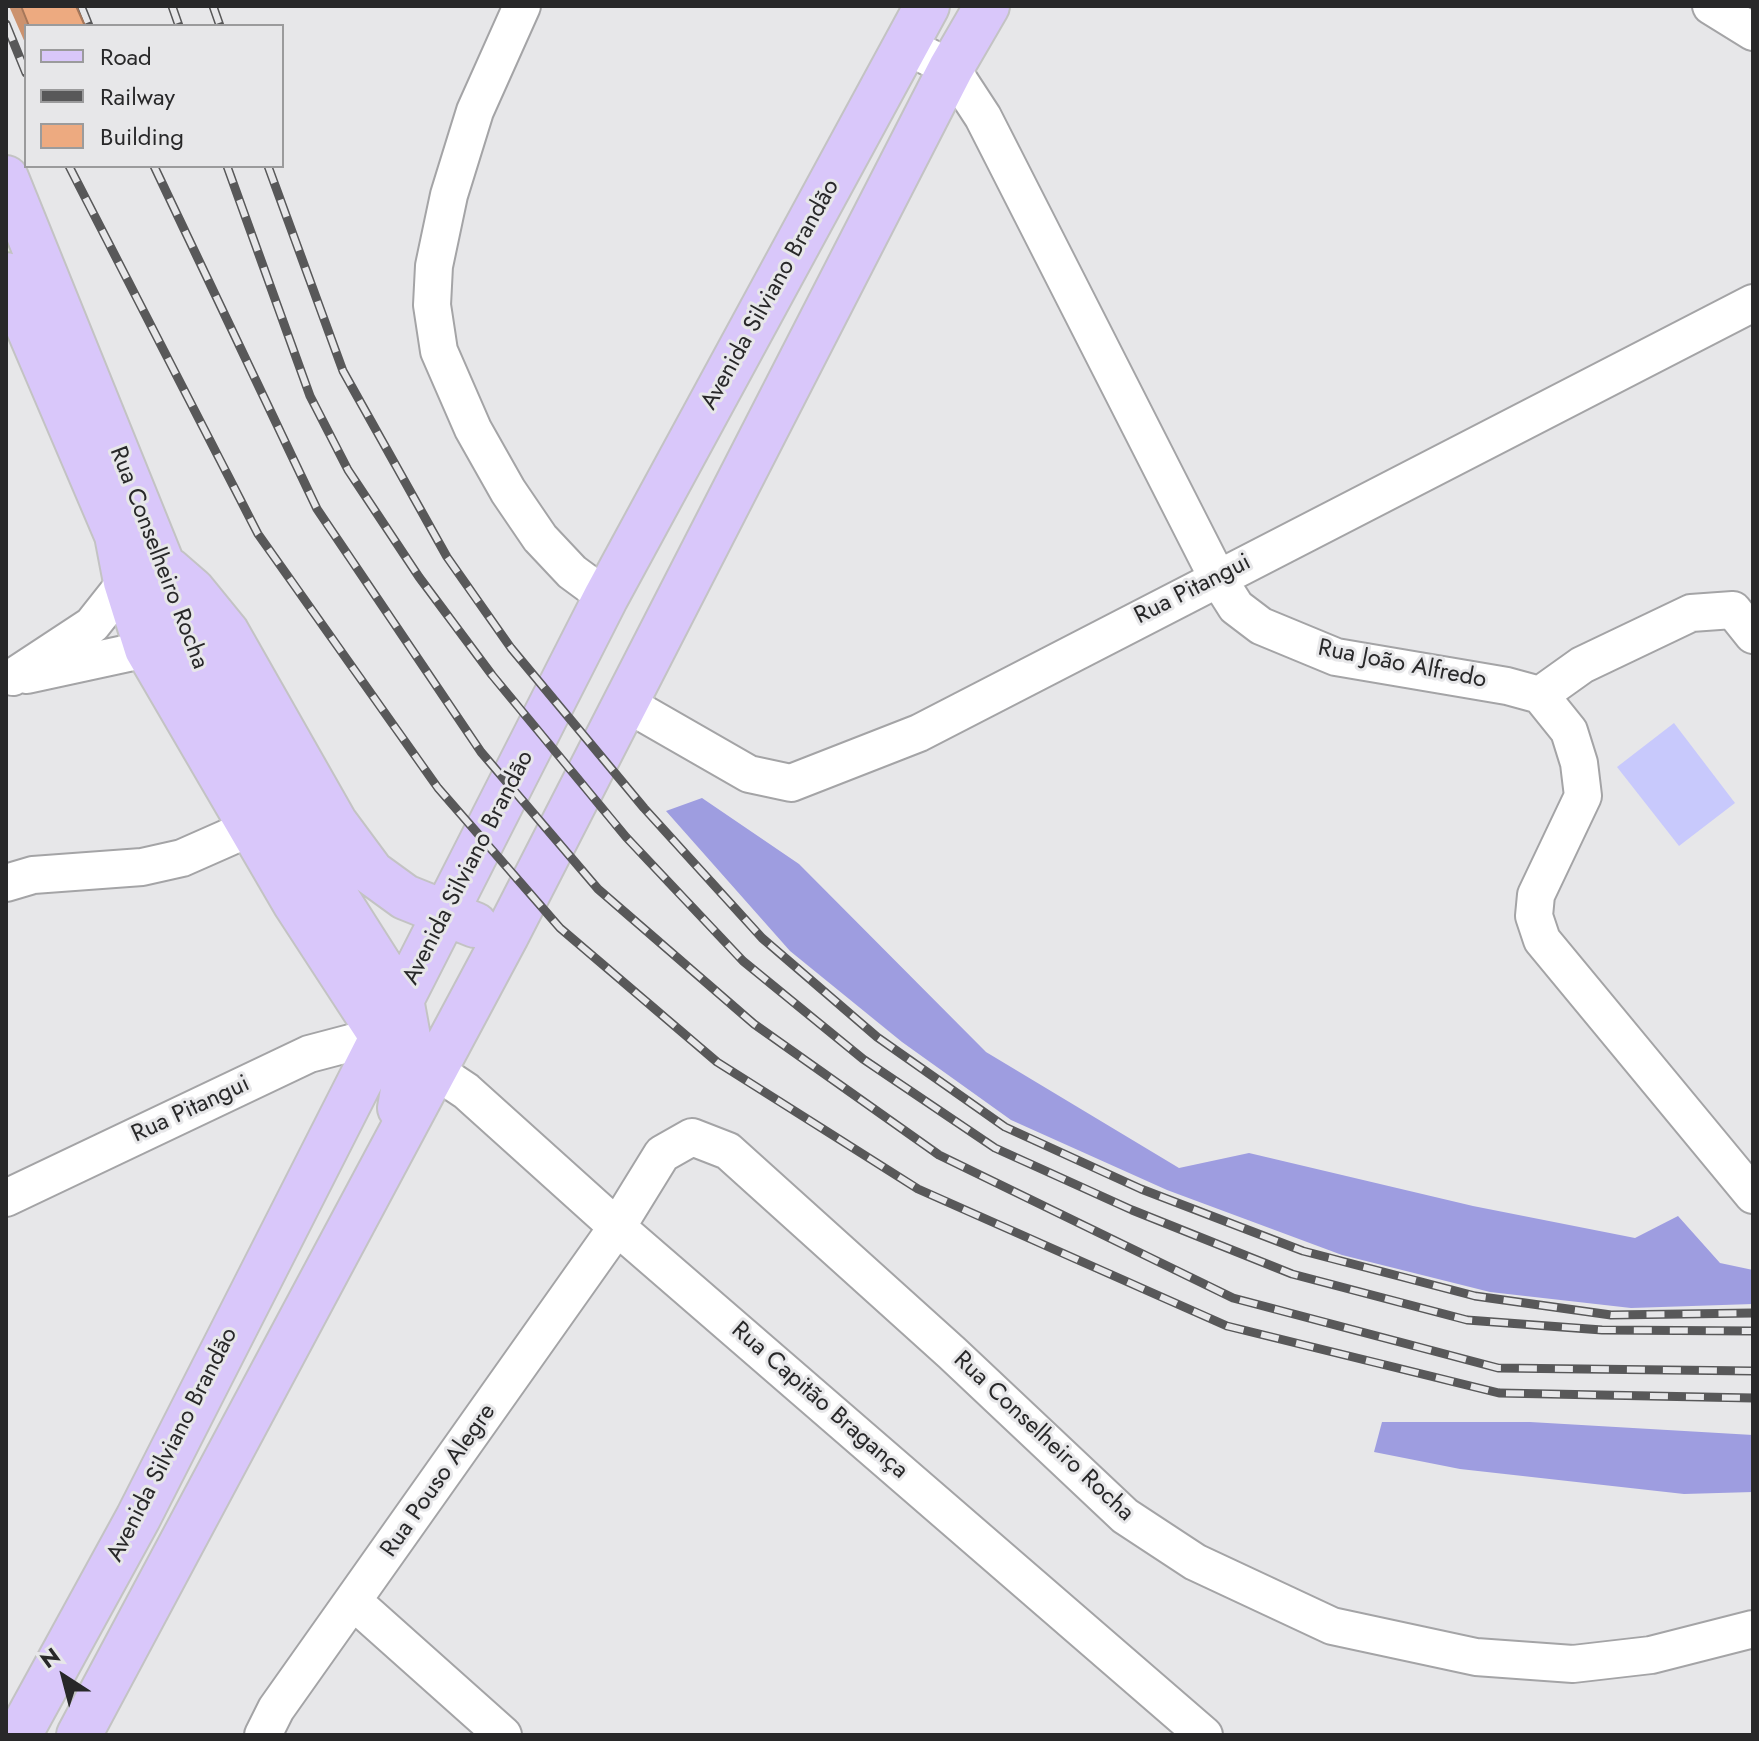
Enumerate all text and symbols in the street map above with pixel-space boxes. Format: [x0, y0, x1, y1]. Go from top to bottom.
legend [24, 24, 284, 168]
text: Road [100, 39, 152, 74]
text: Railway [100, 79, 175, 114]
text: Building [100, 119, 184, 154]
street label: Avenida Silviano Brandão [696, 175, 846, 415]
street label: Rua Conselheiro Rocha [102, 443, 214, 673]
street label: Rua Pitangui [1130, 548, 1256, 632]
street label: Rua João Alfredo [1315, 635, 1489, 695]
street label: Avenida Silviano Brandão [397, 746, 541, 990]
street label: Rua Pitangui [128, 1070, 254, 1150]
street label: Rua Capitão Bragança [725, 1317, 913, 1485]
street label: Avenida Silviano Brandão [101, 1323, 245, 1567]
street label: Rua Conselheiro Rocha [947, 1346, 1139, 1528]
street label: Rua Pouso Alegre [375, 1399, 503, 1563]
north arrow [24, 1637, 104, 1717]
text: N [33, 1640, 66, 1676]

